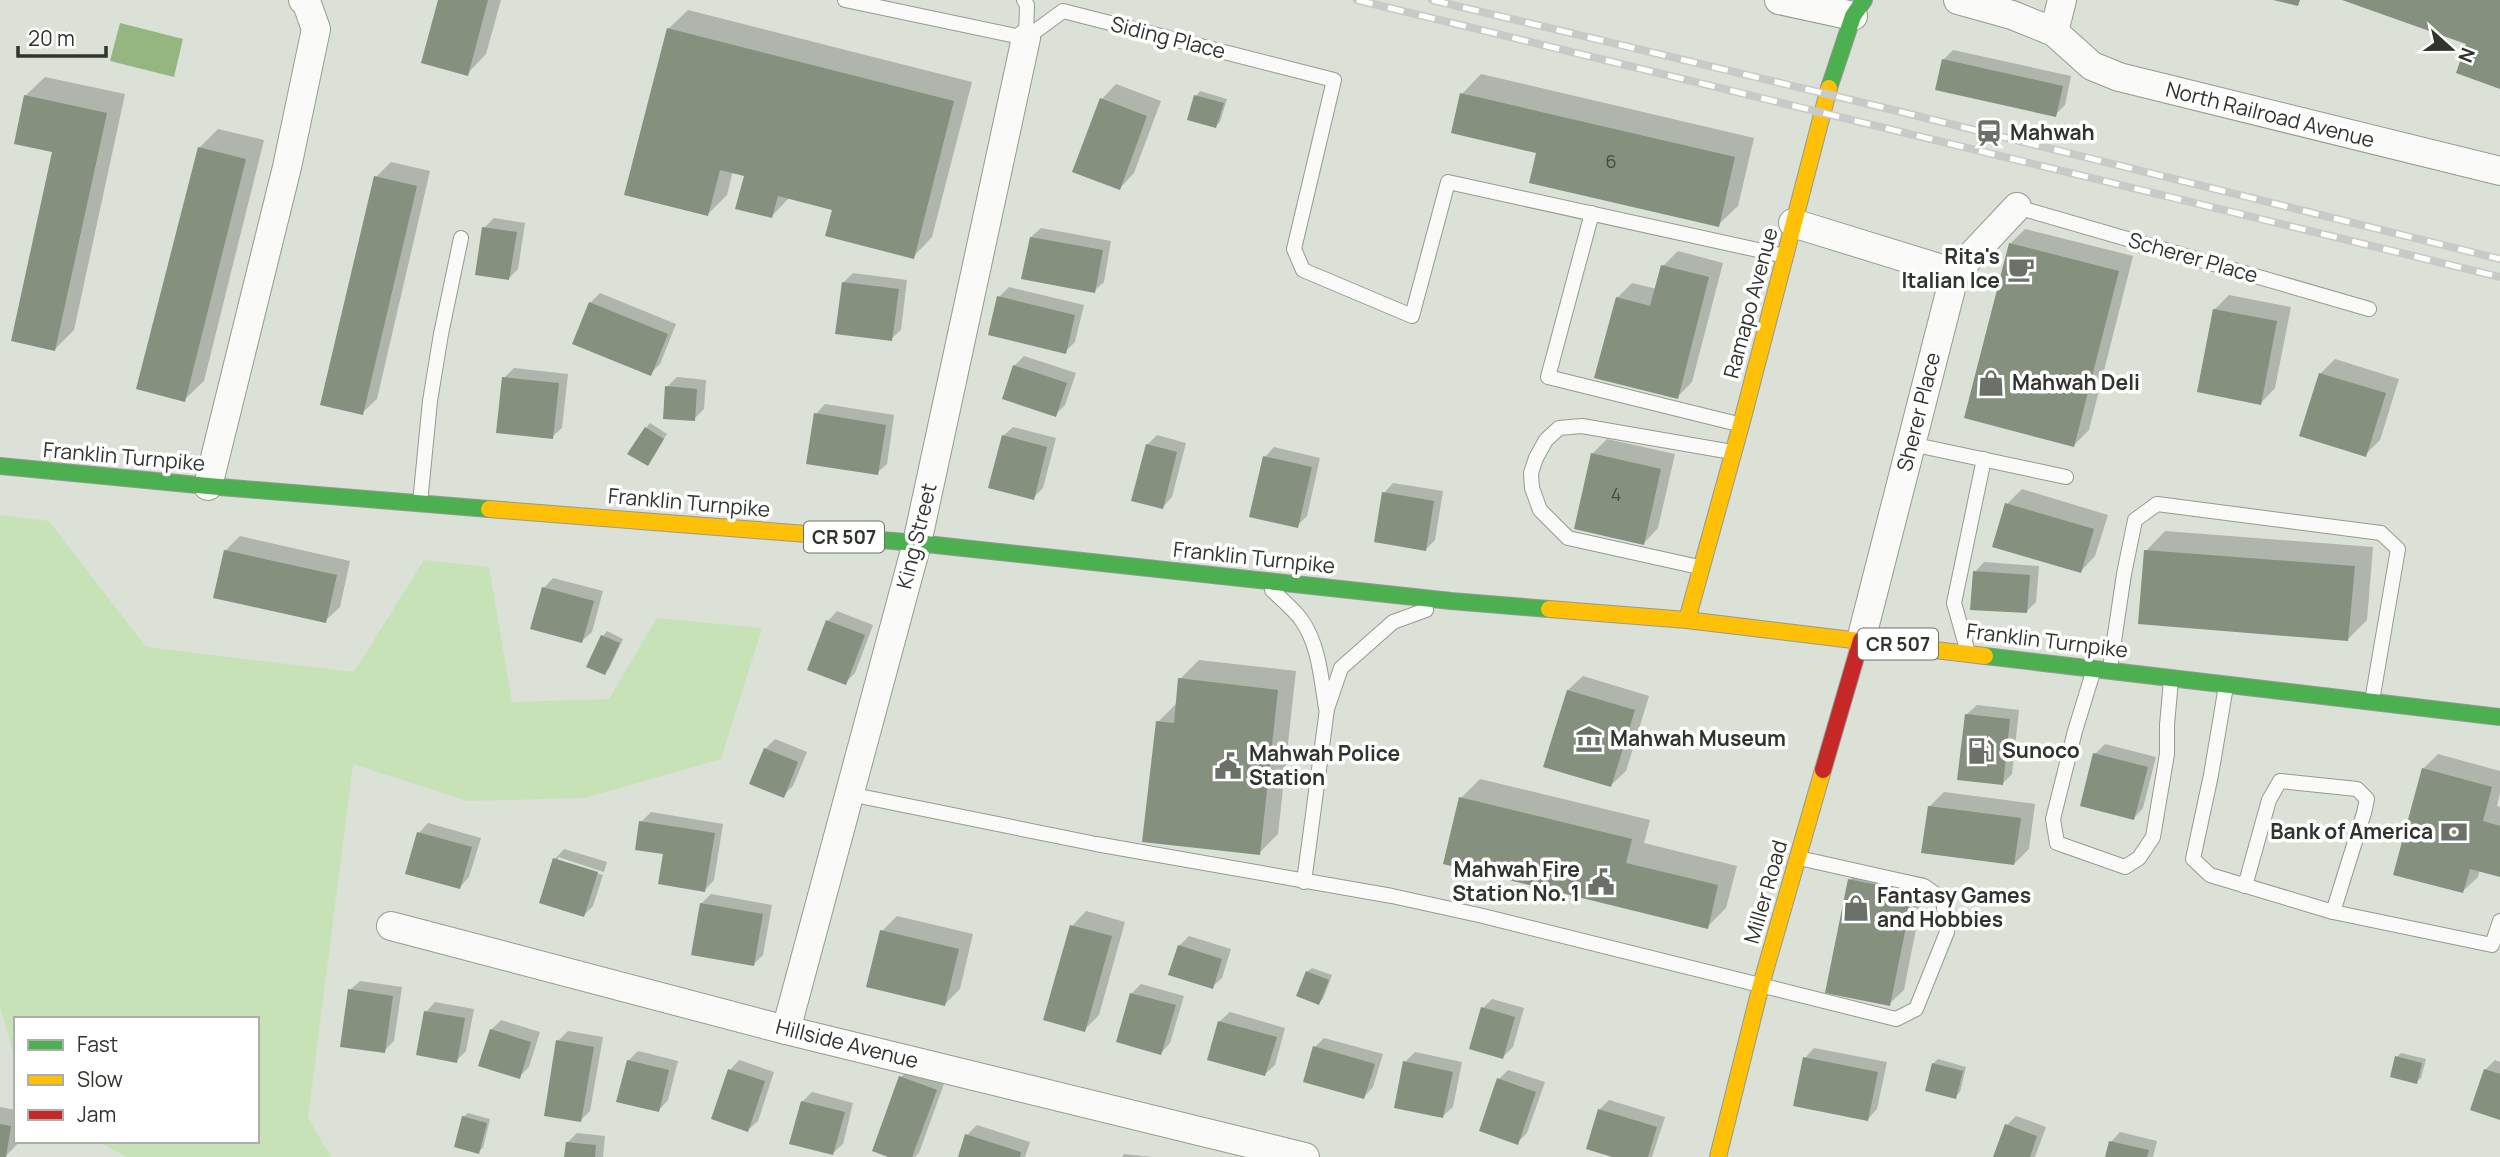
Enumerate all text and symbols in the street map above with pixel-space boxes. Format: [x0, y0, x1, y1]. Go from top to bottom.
street label: Siding Place [1108, 9, 1228, 65]
scale bar [18, 14, 105, 58]
north arrow [2416, 14, 2486, 84]
text: 20 m [28, 24, 75, 52]
text: N [2452, 44, 2481, 66]
street label: North Railroad Avenue [2163, 75, 2378, 154]
station icon: Mahwah [1974, 118, 2004, 148]
place label: Mahwah [2010, 118, 2095, 146]
house number: 6 [1605, 149, 1617, 173]
street label: Ramapo Avenue [1716, 224, 1784, 381]
street label: Scherer Place [2125, 225, 2261, 289]
place label: Rita's Italian Ice [1901, 242, 2000, 294]
cafe icon: Rita's Italian Ice [2006, 254, 2036, 284]
street label: Sherer Place [1890, 349, 1946, 474]
shop icon: Mahwah Deli [1976, 368, 2006, 398]
place label: Mahwah Deli [2012, 368, 2140, 396]
street label: Franklin Turnpike [42, 435, 206, 477]
street label: King Street [889, 480, 943, 592]
street label: Franklin Turnpike [607, 481, 771, 523]
house number: 4 [1611, 482, 1621, 506]
road number: CR 507 [804, 522, 884, 552]
street label: Franklin Turnpike [1172, 535, 1336, 579]
street label: Franklin Turnpike [1965, 616, 2130, 664]
road number: CR 507 [1858, 628, 1938, 660]
museum icon: Mahwah Museum [1574, 724, 1604, 754]
place label: Mahwah Museum [1610, 724, 1786, 752]
fuel station icon: Sunoco [1966, 736, 1996, 766]
place label: Sunoco [2002, 736, 2080, 764]
place label: Mahwah Police Station [1249, 739, 1400, 791]
public building icon: Mahwah Police Station [1213, 751, 1243, 781]
place label: Bank of America [2270, 817, 2433, 845]
bank icon: Bank of America [2439, 817, 2469, 847]
street label: Miller Road [1737, 837, 1793, 947]
place label: Mahwah Fire Station No. 1 [1452, 855, 1580, 907]
public building icon: Mahwah Fire Station No. 1 [1586, 867, 1616, 897]
place label: Fantasy Games and Hobbies [1877, 881, 2031, 933]
shop icon: Fantasy Games and Hobbies [1841, 893, 1871, 923]
street label: Hillside Avenue [773, 1012, 921, 1074]
legend [14, 1017, 259, 1143]
text: Fast [77, 1030, 118, 1058]
text: Slow [77, 1065, 123, 1093]
text: Jam [77, 1100, 116, 1128]

